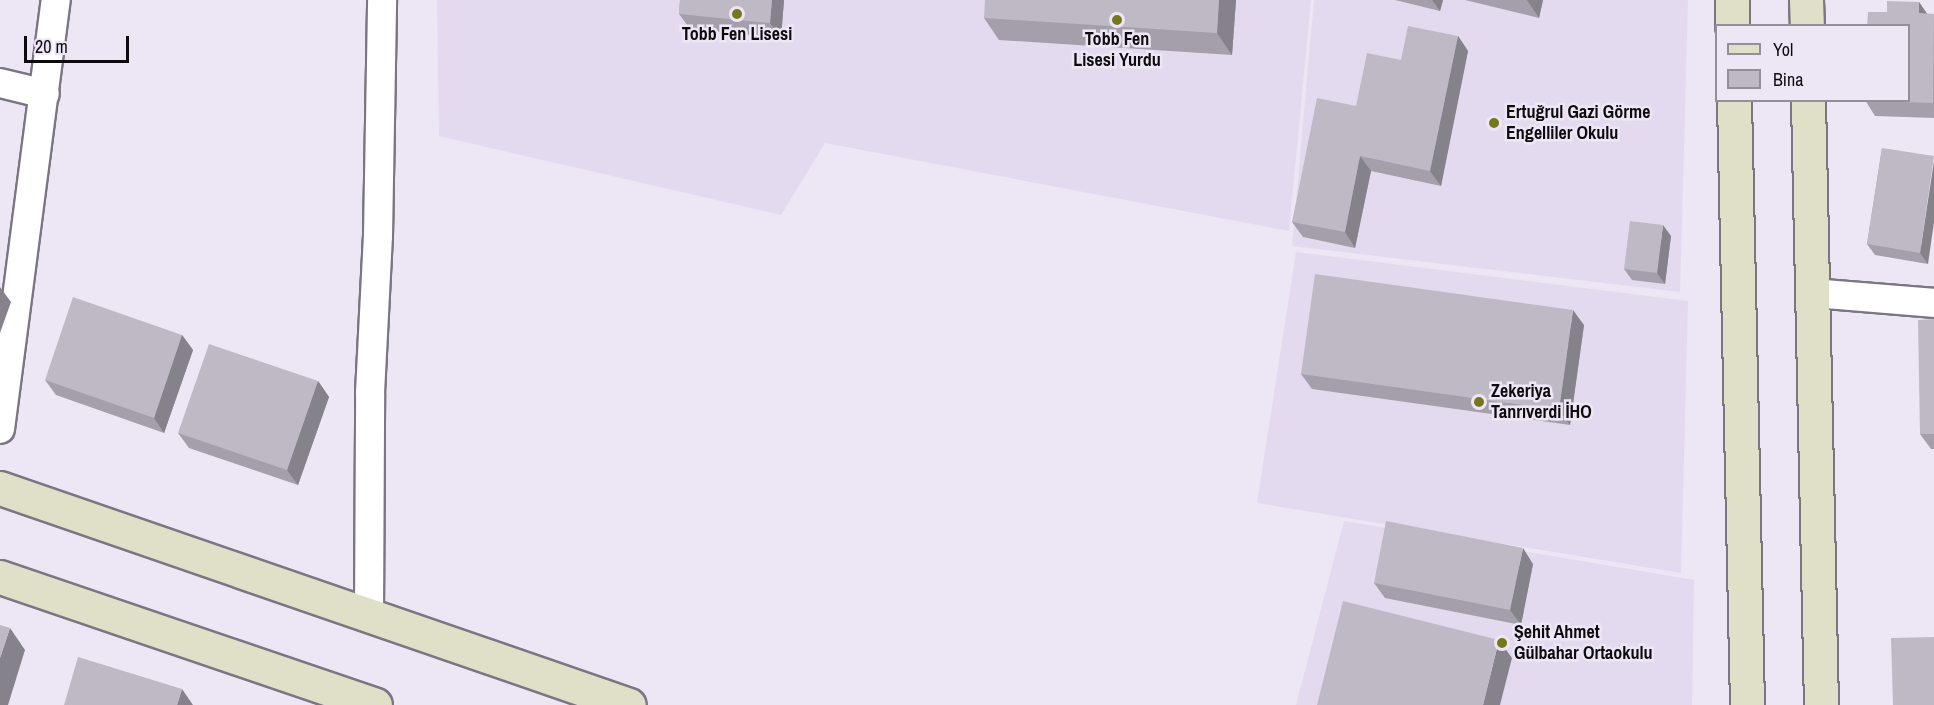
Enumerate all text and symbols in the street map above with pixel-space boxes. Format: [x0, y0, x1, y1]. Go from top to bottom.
marker: Tobb Fen Lisesi [730, 7, 744, 21]
marker: Tobb Fen Lisesi Yurdu [1110, 13, 1124, 27]
place label: Tobb Fen Lisesi [682, 23, 792, 45]
scale bar [27, 24, 132, 62]
legend [1715, 24, 1910, 102]
place label: Tobb Fen Lisesi Yurdu [1073, 29, 1161, 72]
text: 20 m [35, 34, 68, 59]
text: Yol [1773, 37, 1793, 62]
text: Bina [1773, 67, 1803, 92]
place label: Ertuğrul Gazi Görme Engelliler Okulu [1506, 102, 1650, 144]
marker: Ertuğrul Gazi Görme Engelliler Okulu [1487, 116, 1501, 130]
place label: Zekeriya Tanrıverdi İHO [1491, 381, 1592, 424]
marker: Zekeriya Tanrıverdi İHO [1472, 395, 1486, 409]
place label: Şehit Ahmet Gülbahar Ortaokulu [1514, 622, 1653, 664]
marker: Şehit Ahmet Gülbahar Ortaokulu [1495, 636, 1509, 650]

